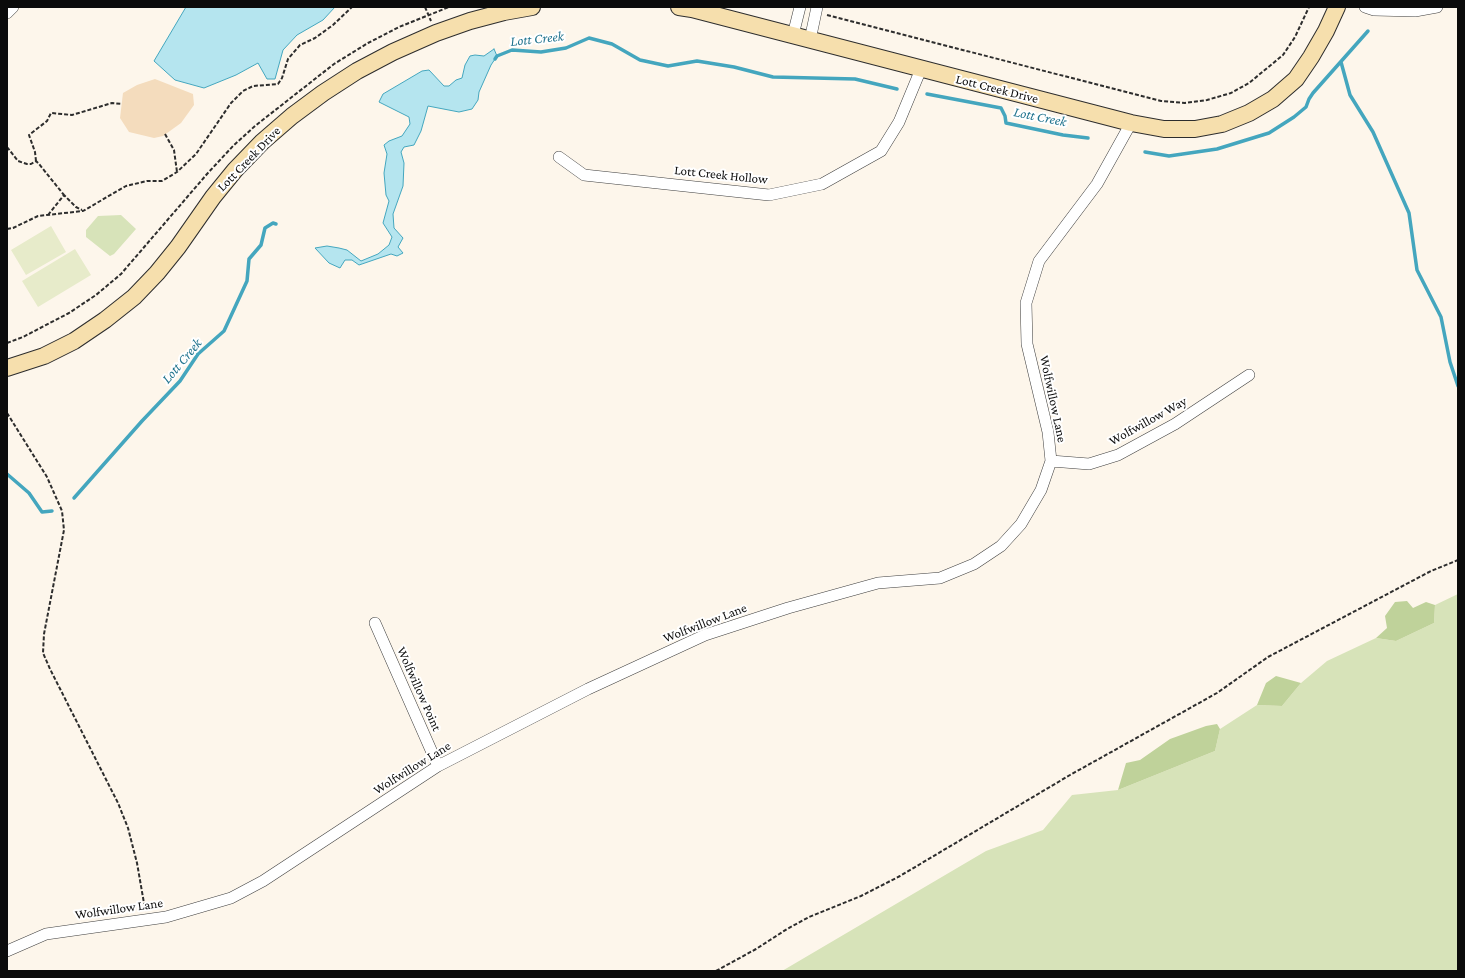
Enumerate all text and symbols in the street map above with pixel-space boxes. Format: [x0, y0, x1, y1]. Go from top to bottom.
water label: Lott Creek [510, 28, 564, 50]
street label: Lott Creek Drive [954, 71, 1040, 107]
water label: Lott Creek [1012, 104, 1068, 130]
street label: Lott Creek Drive [214, 123, 284, 195]
street label: Lott Creek Hollow [674, 162, 768, 188]
water label: Lott Creek [158, 335, 206, 387]
street label: Wolfwillow Lane [1036, 354, 1070, 444]
street label: Wolfwillow Way [1106, 393, 1190, 449]
street label: Wolfwillow Lane [661, 600, 749, 646]
street label: Wolfwillow Point [393, 644, 445, 734]
street label: Wolfwillow Lane [370, 738, 454, 798]
street label: Wolfwillow Lane [74, 895, 164, 923]

